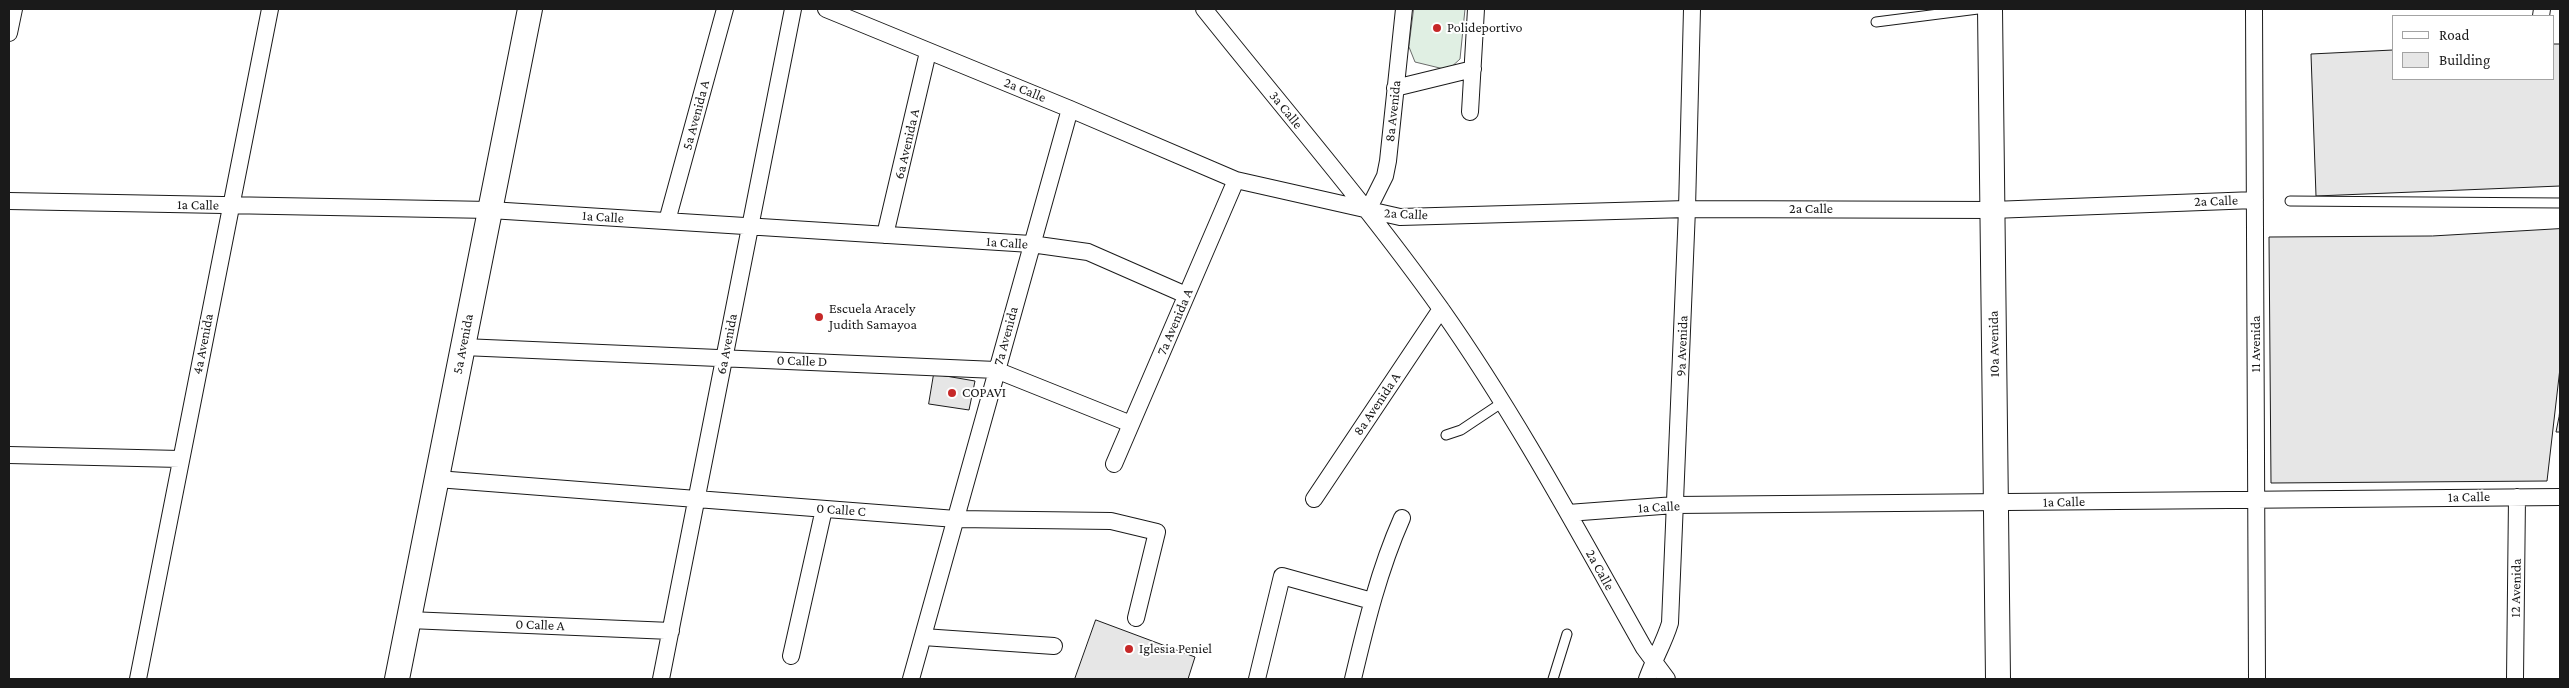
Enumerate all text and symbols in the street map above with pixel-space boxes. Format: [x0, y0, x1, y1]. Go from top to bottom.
legend [2392, 15, 2554, 80]
place label: Polideportivo [1447, 20, 1522, 36]
marker: Polideportivo [1431, 22, 1443, 34]
text: Road [2439, 27, 2469, 43]
text: Building [2439, 52, 2490, 68]
street label: 2a Calle [1001, 74, 1049, 106]
street label: 5a Avenida A [679, 78, 713, 152]
street label: 8a Avenida [1381, 79, 1405, 143]
street label: 3a Calle [1266, 88, 1306, 132]
street label: 6a Avenida A [891, 107, 923, 181]
street label: 2a Calle [2194, 192, 2238, 210]
street label: 1a Calle [177, 196, 219, 214]
street label: 2a Calle [1789, 201, 1833, 217]
street label: 2a Calle [1384, 204, 1428, 224]
street label: 1a Calle [581, 207, 625, 227]
street label: 1a Calle [985, 233, 1029, 253]
street label: 7a Avenida A [1153, 286, 1197, 358]
place label: Escuela Aracely Judith Samayoa [829, 301, 917, 334]
street label: 7a Avenida [990, 305, 1022, 367]
street label: 10a Avenida [1985, 310, 2003, 378]
marker: Escuela Aracely Judith Samayoa [813, 311, 825, 323]
street label: 4a Avenida [189, 312, 217, 376]
street label: 6a Avenida [713, 312, 741, 376]
street label: 5a Avenida [449, 313, 477, 375]
street label: 9a Avenida [1673, 315, 1691, 377]
street label: 11 Avenida [2248, 315, 2264, 373]
street label: 0 Calle D [776, 352, 828, 370]
street label: 8a Avenida A [1350, 369, 1404, 439]
place label: COPAVI [962, 385, 1006, 401]
marker: COPAVI [946, 387, 958, 399]
street label: 1a Calle [2448, 488, 2490, 506]
street label: 1a Calle [2043, 493, 2085, 511]
street label: 1a Calle [1638, 498, 1680, 516]
street label: 0 Calle C [816, 500, 866, 520]
street label: 2a Calle [1582, 547, 1618, 593]
street label: 12 Avenida [2507, 558, 2525, 618]
street label: 0 Calle A [515, 616, 565, 634]
place label: Iglesia Peniel [1139, 641, 1212, 657]
marker: Iglesia Peniel [1123, 643, 1135, 655]

